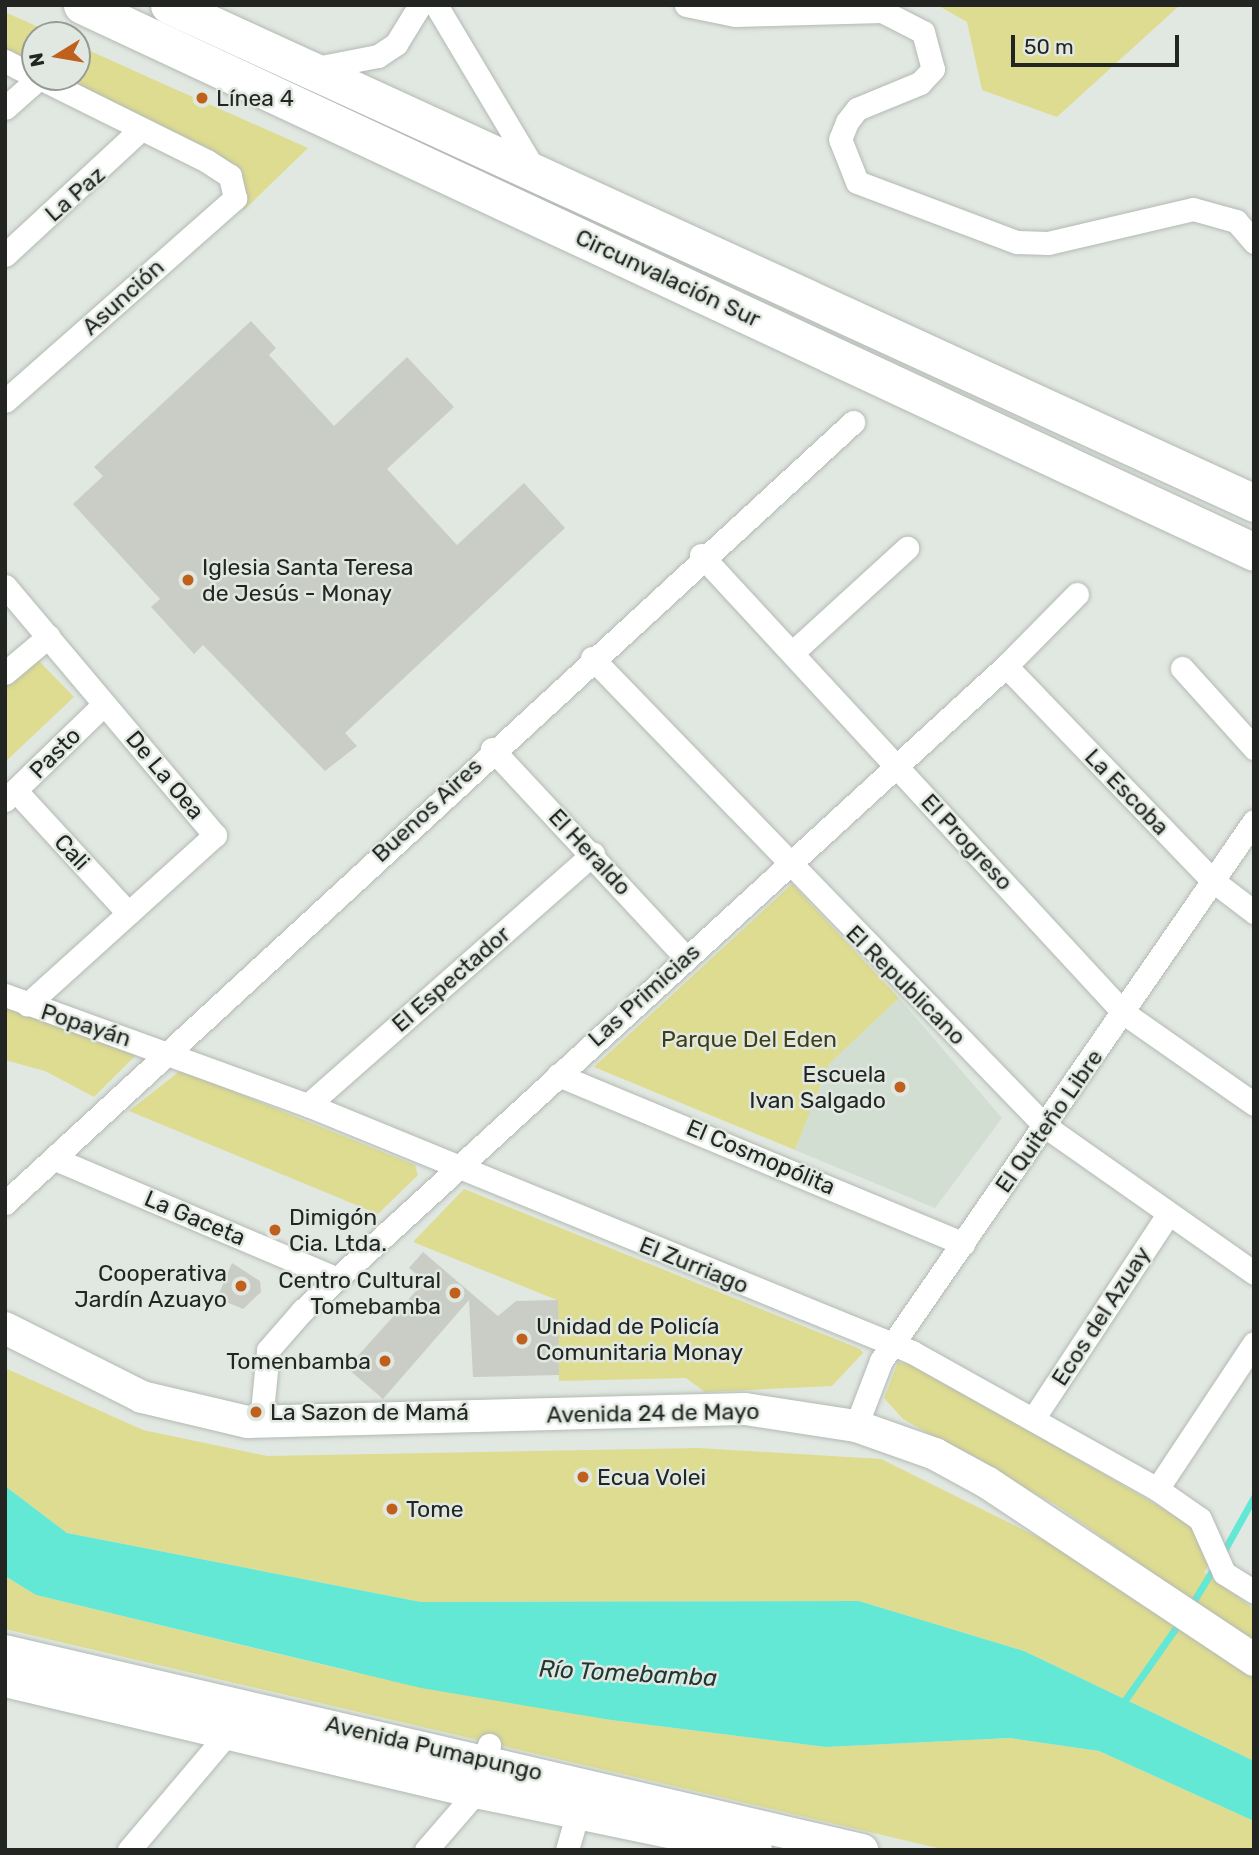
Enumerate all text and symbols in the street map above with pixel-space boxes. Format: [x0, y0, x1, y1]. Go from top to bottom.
north arrow [21, 21, 91, 91]
scale bar [1014, 21, 1182, 65]
text: 50 m [1024, 34, 1074, 59]
text: N [24, 51, 49, 69]
place label: Línea 4 [216, 84, 294, 112]
marker: Línea 4 [194, 90, 210, 106]
street label: La Paz [39, 161, 111, 227]
street label: Circunvalación Sur [571, 223, 765, 333]
street label: Asunción [76, 253, 170, 341]
place label: Iglesia Santa Teresa de Jesús - Monay [202, 553, 414, 607]
marker: Iglesia Santa Teresa de Jesús - Monay [180, 572, 196, 588]
street label: Pasto [24, 722, 86, 784]
street label: De La Oea [120, 725, 210, 825]
street label: La Escoba [1079, 743, 1175, 841]
street label: Buenos Aires [366, 752, 488, 868]
street label: El Progreso [915, 788, 1019, 896]
street label: El Heraldo [543, 803, 637, 901]
street label: Cali [49, 828, 95, 876]
street label: El Republicano [840, 919, 972, 1051]
street label: El Espectador [386, 920, 516, 1038]
street label: Las Primicias [582, 938, 706, 1052]
street label: Popayán [38, 998, 134, 1052]
park label: Parque Del Eden [661, 1025, 837, 1053]
street label: El Quiteño Libre [989, 1044, 1109, 1198]
place label: Escuela Ivan Salgado [749, 1060, 886, 1114]
marker: Escuela Ivan Salgado [892, 1079, 908, 1095]
street label: El Cosmopólita [683, 1113, 839, 1201]
street label: La Gaceta [140, 1184, 250, 1252]
place label: Dimigón Cia. Ltda. [289, 1203, 387, 1257]
marker: Dimigón Cia. Ltda. [267, 1222, 283, 1238]
street label: El Zurriago [635, 1231, 753, 1299]
street label: Ecos del Azuay [1046, 1241, 1156, 1391]
place label: Cooperativa Jardín Azuayo [74, 1259, 227, 1313]
place label: Centro Cultural Tomebamba [278, 1266, 441, 1320]
marker: Cooperativa Jardín Azuayo [233, 1278, 249, 1294]
marker: Centro Cultural Tomebamba [447, 1285, 463, 1301]
place label: Unidad de Policía Comunitaria Monay [536, 1312, 743, 1366]
marker: Unidad de Policía Comunitaria Monay [514, 1331, 530, 1347]
place label: Tomenbamba [226, 1347, 371, 1375]
marker: Tomenbamba [377, 1353, 393, 1369]
street label: Avenida 24 de Mayo [546, 1397, 760, 1429]
place label: La Sazon de Mamá [270, 1398, 469, 1426]
marker: La Sazon de Mamá [248, 1404, 264, 1420]
place label: Ecua Volei [597, 1463, 707, 1491]
marker: Ecua Volei [575, 1469, 591, 1485]
place label: Tome [406, 1495, 464, 1523]
marker: Tome [384, 1501, 400, 1517]
water label: Río Tomebamba [538, 1655, 718, 1693]
street label: Avenida Pumapungo [323, 1710, 545, 1786]

